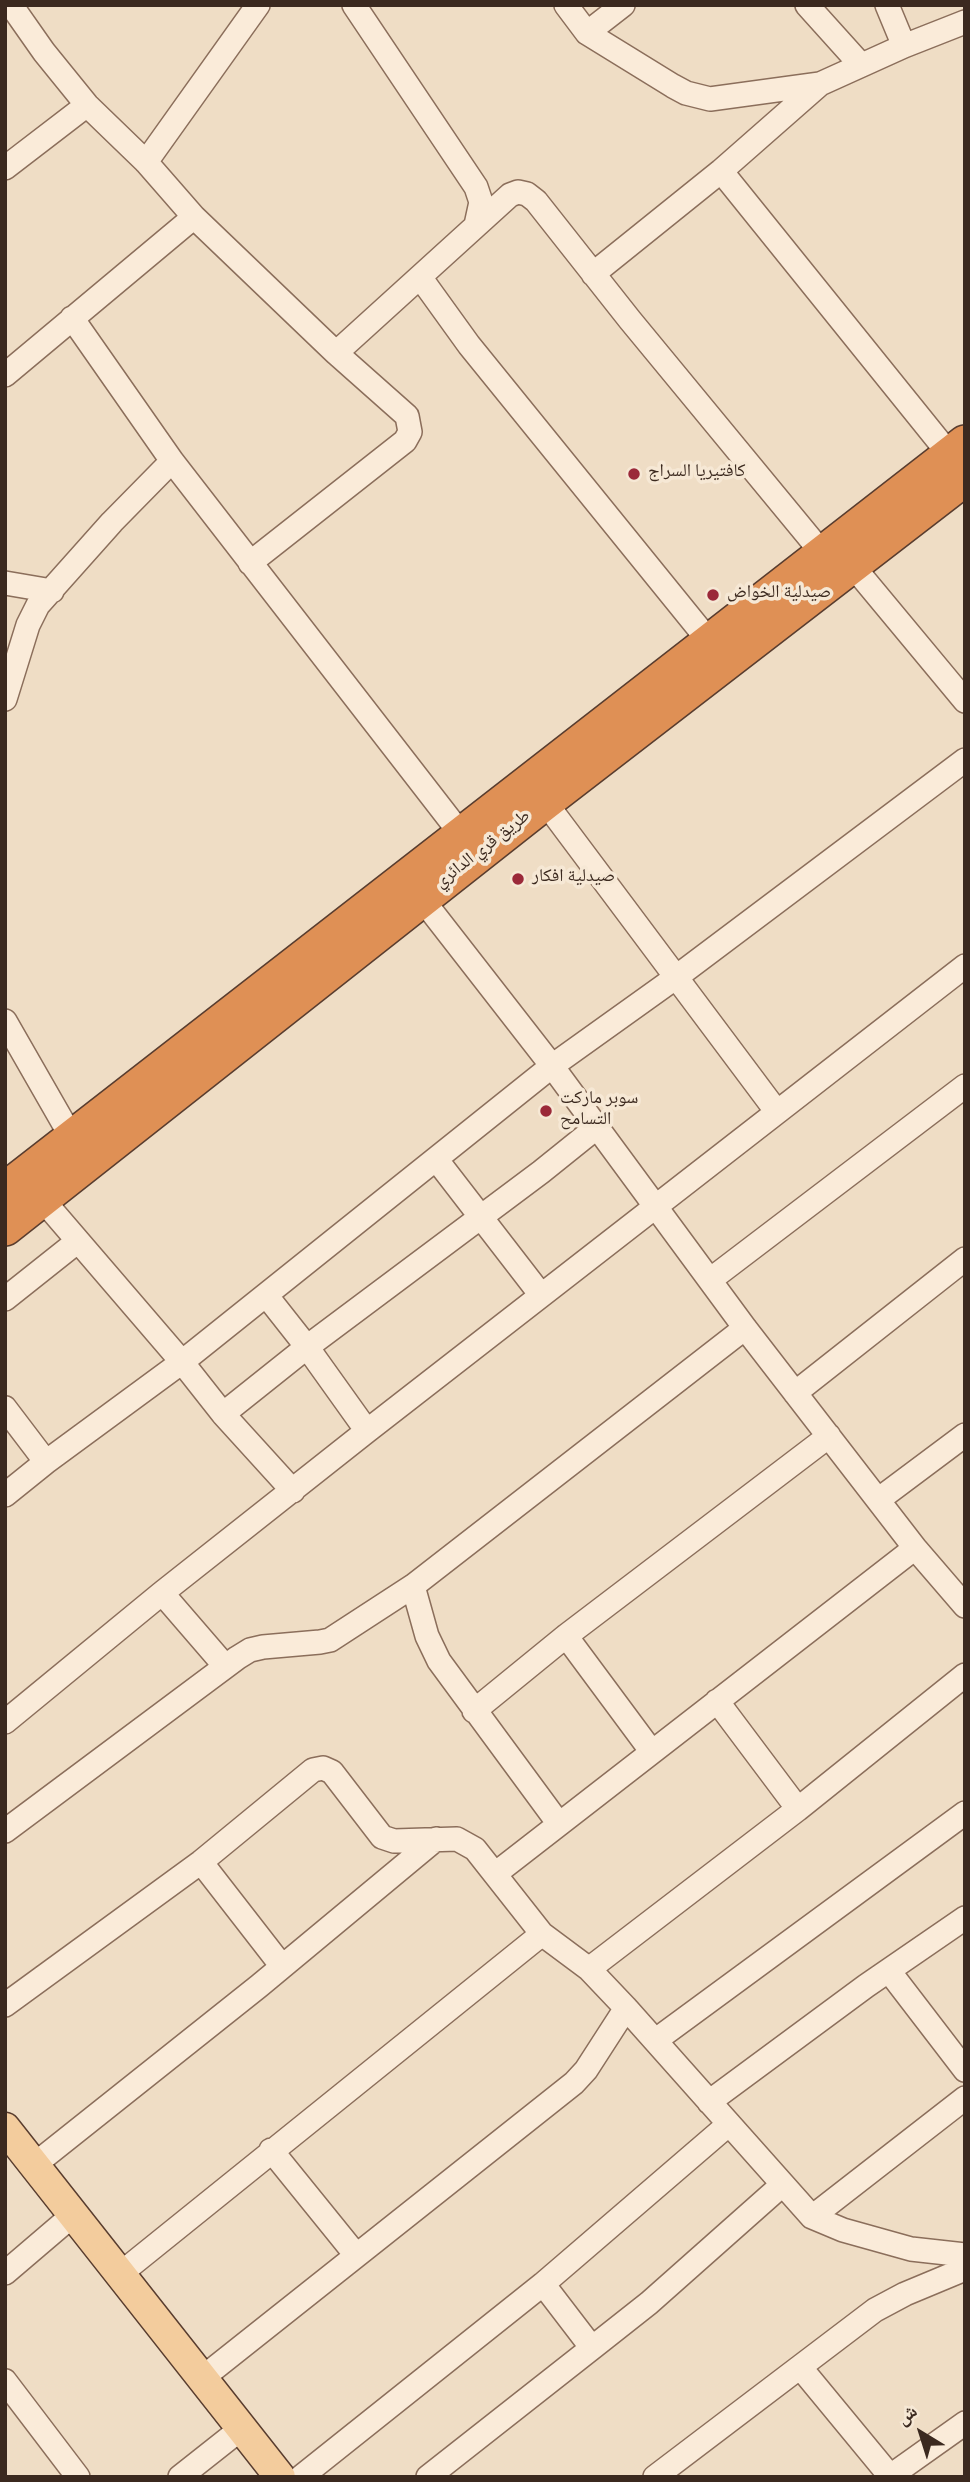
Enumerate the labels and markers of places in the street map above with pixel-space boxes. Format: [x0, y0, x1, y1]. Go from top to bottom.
place label: كافتيريا السراج [648, 463, 746, 485]
marker: كافتيريا السراج [626, 466, 642, 482]
place label: صيدلية الخواض [727, 584, 831, 606]
marker: صيدلية الخواض [705, 587, 721, 603]
place label: صيدلية افكار [532, 868, 615, 890]
marker: صيدلية افكار [510, 871, 526, 887]
place label: سوبر ماركت التسامح [560, 1090, 638, 1132]
marker: سوبر ماركت التسامح [538, 1103, 554, 1119]

